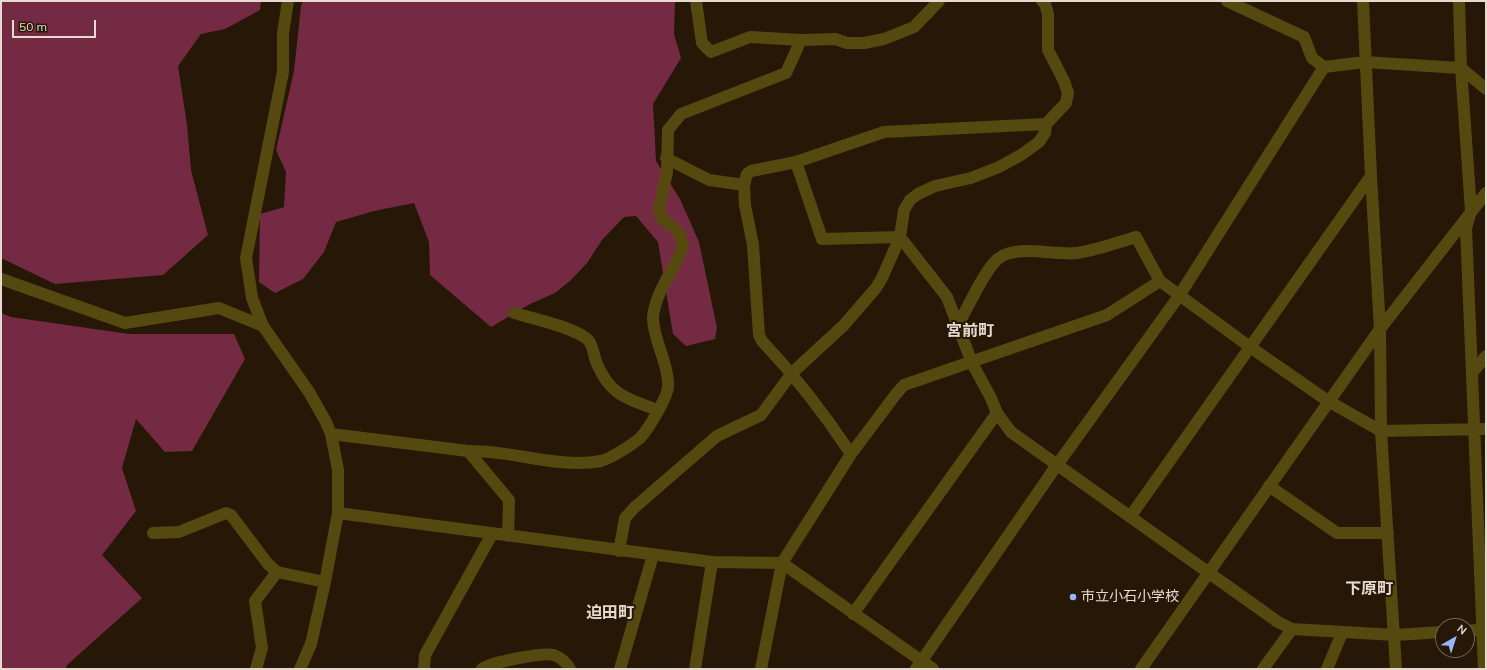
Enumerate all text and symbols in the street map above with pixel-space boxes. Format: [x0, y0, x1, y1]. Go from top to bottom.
scale bar [14, 12, 98, 38]
text: 50 m [19, 19, 47, 34]
district label: 宮前町 [946, 321, 994, 341]
district label: 下原町 [1345, 579, 1393, 599]
place label: 市立小石小学校 [1081, 589, 1179, 605]
marker: 市立小石小学校 [1068, 592, 1078, 602]
district label: 迫田町 [586, 603, 634, 623]
north arrow [1435, 618, 1475, 658]
text: N [1454, 621, 1470, 638]

